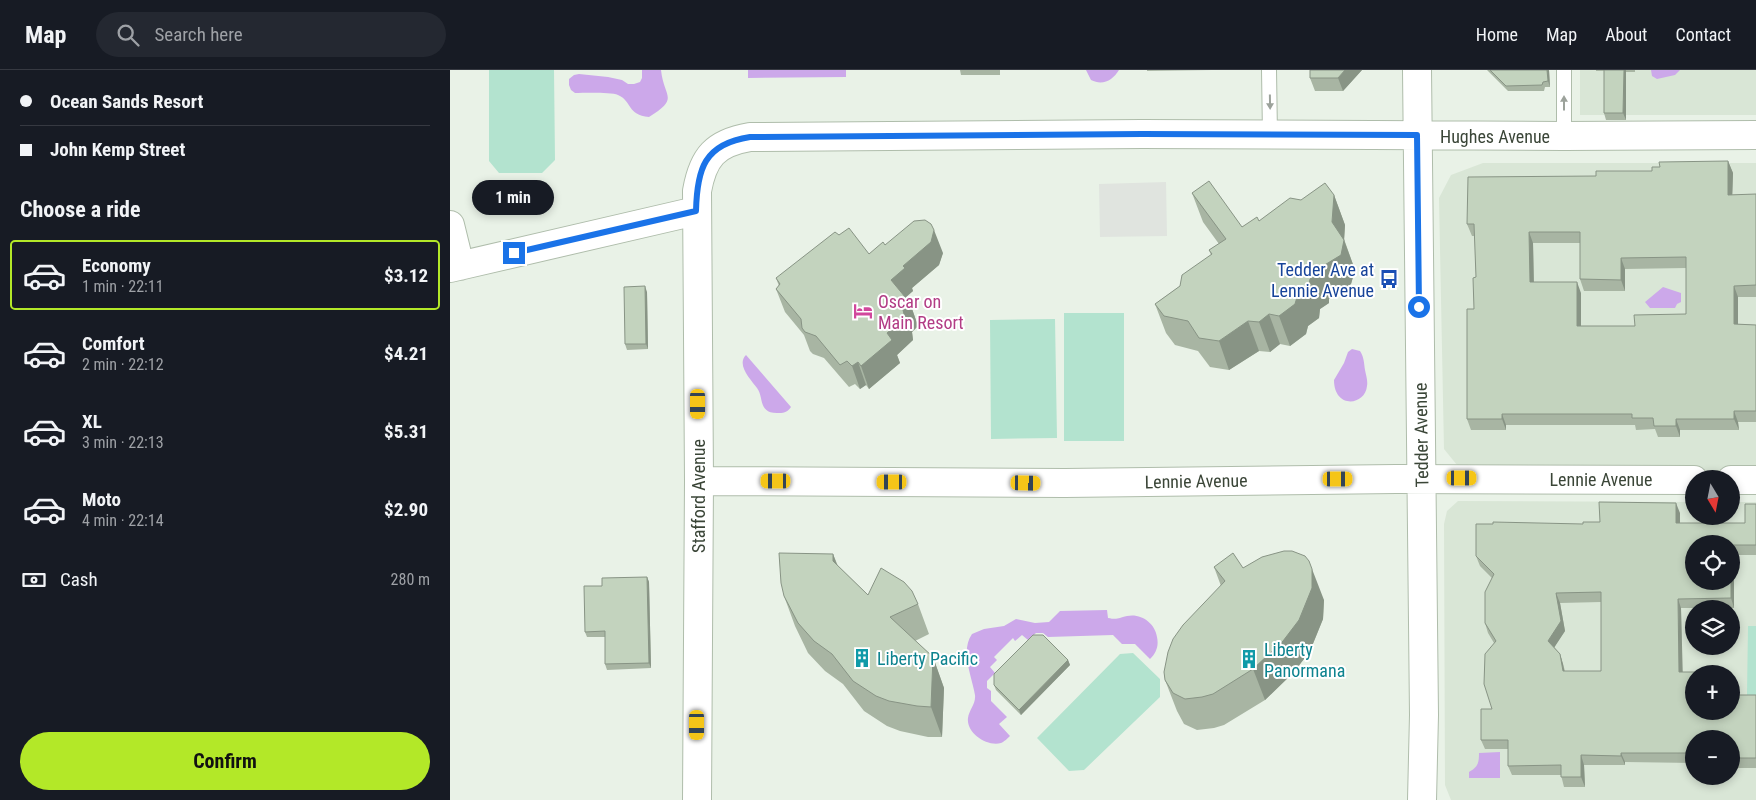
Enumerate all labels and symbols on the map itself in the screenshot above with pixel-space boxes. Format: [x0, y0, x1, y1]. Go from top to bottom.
one-way arrow [1266, 95, 1274, 111]
one-way arrow [1560, 95, 1568, 111]
street label: Hughes Avenue [1440, 126, 1550, 147]
callout: 1 min [473, 180, 555, 216]
route end [503, 242, 525, 264]
place label: Tedder Ave at Lennie Avenue [1271, 259, 1374, 301]
bus stop icon: Tedder Ave at Lennie Avenue [1378, 268, 1400, 290]
place label: Oscar on Main Resort [878, 291, 964, 333]
route start [1408, 296, 1430, 318]
hotel icon: Oscar on Main Resort [852, 300, 874, 322]
street label: Tedder Avenue [1410, 382, 1432, 488]
car [690, 389, 705, 419]
street label: Stafford Avenue [688, 439, 709, 553]
street label: Lennie Avenue [1550, 469, 1652, 490]
street label: Lennie Avenue [1144, 470, 1248, 492]
north arrow [1685, 470, 1740, 525]
car [1447, 471, 1477, 486]
car [1323, 472, 1353, 487]
car [761, 474, 791, 489]
car [877, 475, 907, 490]
car [1010, 475, 1041, 491]
place label: Liberty Panormana [1264, 639, 1345, 681]
building icon: Liberty Pacific [851, 647, 873, 669]
place label: Liberty Pacific [877, 648, 978, 669]
building icon: Liberty Panormana [1238, 648, 1260, 670]
car [689, 710, 704, 740]

